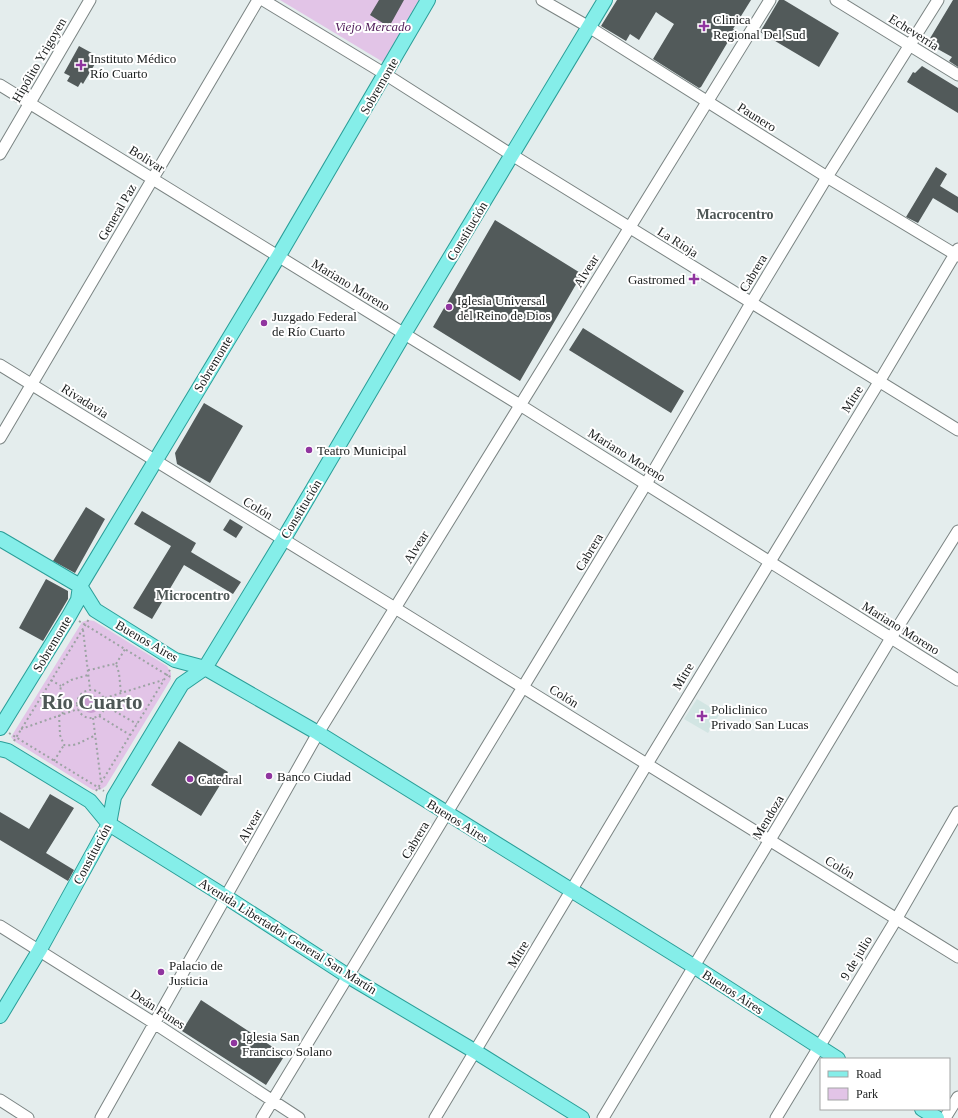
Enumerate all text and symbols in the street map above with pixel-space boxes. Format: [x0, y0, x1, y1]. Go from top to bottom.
street label: Echeverría [886, 11, 942, 53]
place label: Clinica Regional Del Sud [713, 12, 806, 42]
street label: Hipólito Yrigoyen [9, 15, 70, 105]
park label: Viejo Mercado [335, 19, 412, 34]
marker: Clinica Regional Del Sud [698, 20, 710, 32]
place label: Instituto Médico Río Cuarto [90, 51, 176, 81]
street label: Sobremonte [357, 55, 401, 117]
marker: Instituto Médico Río Cuarto [75, 59, 87, 71]
street label: Paunero [735, 99, 779, 135]
street label: Bolivar [126, 142, 168, 176]
street label: General Paz [95, 181, 139, 243]
street label: Constitución [443, 198, 491, 263]
district label: Macrocentro [696, 207, 774, 222]
street label: La Rioja [655, 224, 701, 260]
street label: Alvear [570, 251, 602, 290]
street label: Cabrera [736, 251, 770, 294]
street label: Mariano Moreno [309, 256, 393, 314]
place label: Gastromed [628, 272, 685, 287]
marker: Gastromed [688, 273, 700, 285]
place label: Iglesia Universal del Reino de Dios [457, 293, 551, 323]
marker: Iglesia Universal del Reino de Dios [444, 302, 454, 312]
place label: Juzgado Federal de Río Cuarto [272, 309, 357, 339]
marker: Juzgado Federal de Río Cuarto [259, 318, 269, 328]
street label: Sobremonte [190, 333, 236, 395]
street label: Rivadavia [59, 381, 112, 421]
street label: Mitre [838, 383, 866, 415]
street label: Mariano Moreno [586, 425, 668, 485]
place label: Teatro Municipal [317, 443, 407, 458]
marker: Teatro Municipal [304, 445, 314, 455]
street label: Constitución [277, 476, 325, 541]
street label: Colón [241, 493, 276, 523]
street label: Alvear [400, 527, 432, 566]
street label: Cabrera [572, 530, 606, 573]
district label: Microcentro [156, 588, 230, 603]
street label: Mariano Moreno [860, 598, 942, 658]
street label: Sobremonte [29, 613, 75, 675]
street label: Buenos Aires [113, 617, 181, 665]
street label: Mitre [669, 660, 697, 692]
street label: Colón [547, 681, 582, 711]
district label: Río Cuarto [42, 690, 142, 714]
place label: Policlinico Privado San Lucas [711, 702, 808, 732]
marker: Policlinico Privado San Lucas [696, 710, 708, 722]
place label: Banco Ciudad [277, 769, 352, 784]
marker: Banco Ciudad [264, 771, 274, 781]
place label: Catedral [198, 772, 242, 787]
marker: Catedral [185, 774, 195, 784]
street label: Mendoza [749, 792, 787, 842]
street label: Buenos Aires [424, 796, 492, 846]
street label: Alvear [235, 806, 265, 845]
street label: Cabrera [398, 818, 432, 861]
street label: Constitución [70, 821, 114, 887]
street label: Colón [823, 852, 858, 882]
street label: Avenida Libertador General San Martín [196, 875, 380, 997]
street label: 9 de julio [837, 933, 875, 983]
street label: Mitre [504, 938, 532, 970]
place label: Palacio de Justicia [169, 958, 223, 988]
marker: Palacio de Justicia [156, 967, 166, 977]
street label: Buenos Aires [700, 967, 766, 1017]
street label: Deán Funes [128, 986, 188, 1032]
place label: Iglesia San Francisco Solano [242, 1029, 332, 1059]
marker: Iglesia San Francisco Solano [229, 1038, 239, 1048]
legend [820, 1058, 950, 1110]
text: Road [856, 1067, 881, 1081]
text: Park [856, 1087, 878, 1101]

